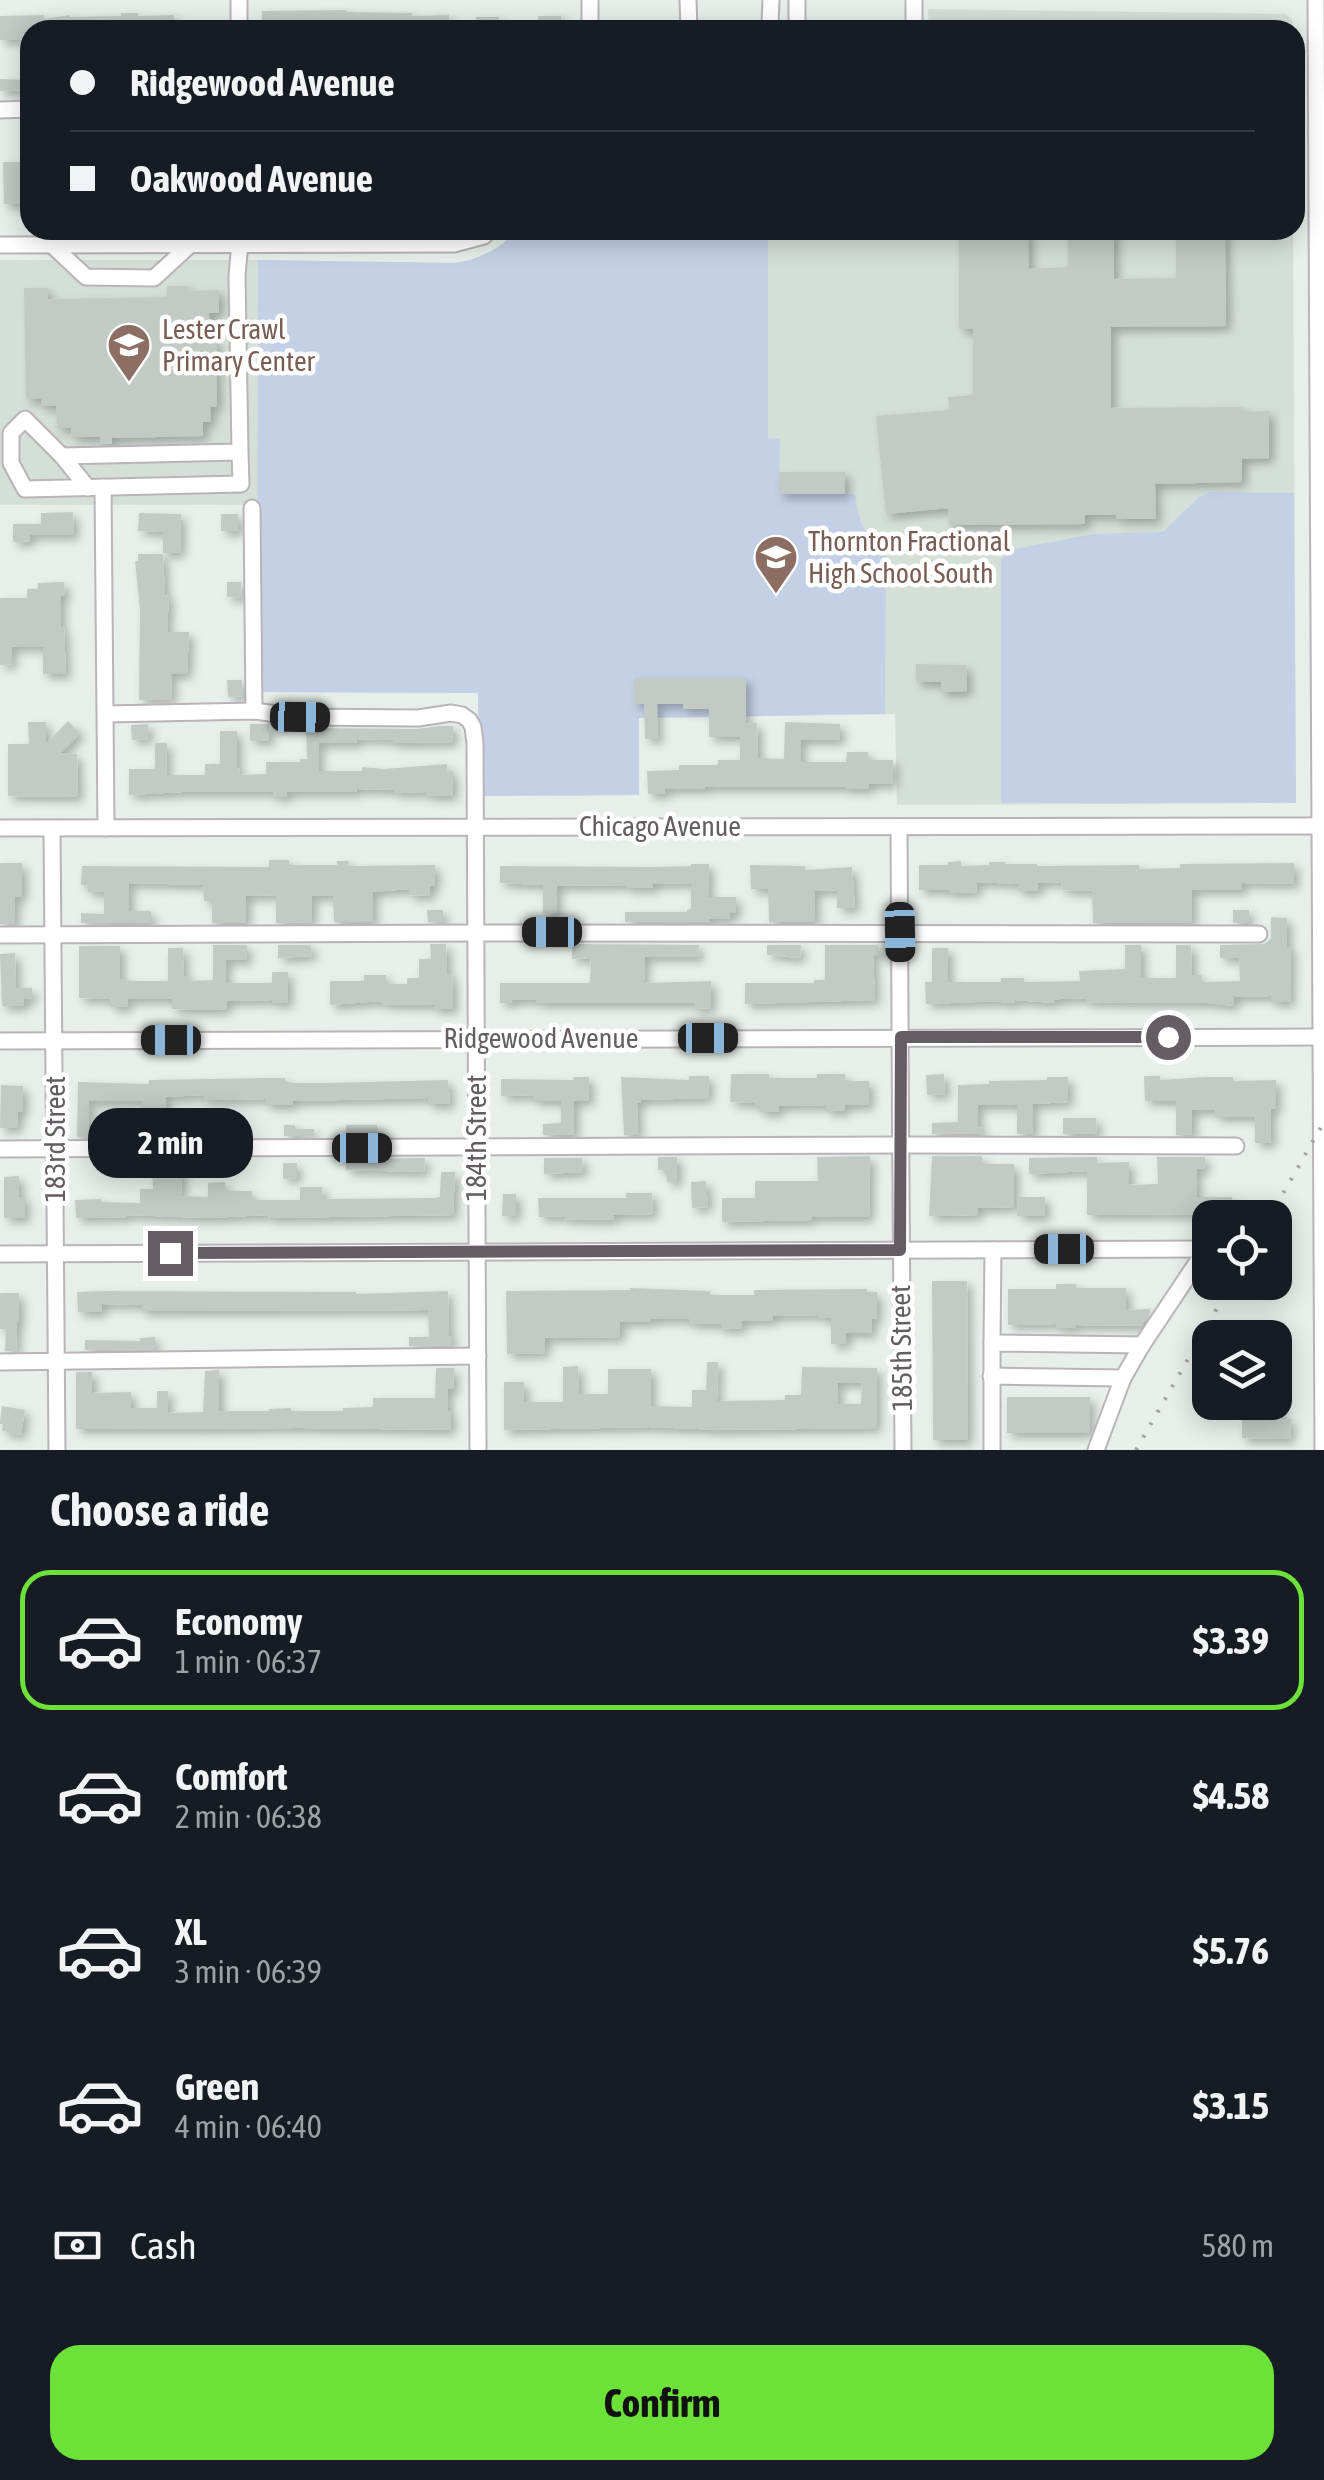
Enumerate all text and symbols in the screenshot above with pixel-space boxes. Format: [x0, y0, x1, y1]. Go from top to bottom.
text: Ridgewood Avenue [130, 61, 395, 104]
text: Oakwood Avenue [130, 157, 373, 200]
place label: Lester Crawl Primary Center [162, 313, 316, 377]
school or university icon: Lester Crawl Primary Center [106, 322, 152, 383]
place label: Thornton Fractional High School South [808, 525, 1011, 589]
school or university icon: Thornton Fractional High School South [753, 534, 799, 595]
car [270, 701, 330, 733]
street label: Chicago Avenue [579, 810, 741, 842]
car [884, 902, 916, 962]
car [522, 917, 582, 947]
route start [1146, 1015, 1191, 1060]
street label: Ridgewood Avenue [444, 1022, 639, 1054]
car [678, 1023, 738, 1053]
car [141, 1025, 201, 1055]
street label: 184th Street [460, 1075, 492, 1201]
street label: 183rd Street [39, 1076, 71, 1202]
callout: 2 min [88, 1108, 252, 1178]
text: 2 min [138, 1124, 203, 1161]
car [332, 1133, 392, 1163]
map controls [1192, 1200, 1292, 1420]
button: locate [1192, 1200, 1292, 1300]
route end [148, 1231, 193, 1276]
car [1034, 1234, 1094, 1264]
street label: 185th Street [884, 1285, 918, 1411]
button: layers [1192, 1320, 1292, 1420]
text: Choose a ride [50, 1484, 269, 1536]
icon: car [55, 1595, 145, 1685]
text: Economy [175, 1600, 302, 1643]
text: $3.39 [1193, 1619, 1269, 1662]
text: 1 min · 06:37 [175, 1643, 322, 1680]
icon: car [55, 1750, 145, 1840]
text: Comfort [175, 1755, 287, 1798]
text: $4.58 [1193, 1774, 1269, 1817]
text: 2 min · 06:38 [175, 1798, 322, 1835]
icon: car [55, 1905, 145, 1995]
text: XL [175, 1910, 207, 1953]
text: $5.76 [1193, 1929, 1269, 1972]
text: 3 min · 06:39 [175, 1953, 322, 1990]
icon: car [55, 2060, 145, 2150]
text: Green [175, 2065, 259, 2108]
text: $3.15 [1193, 2084, 1269, 2127]
text: 4 min · 06:40 [175, 2108, 322, 2145]
icon: cash [50, 2218, 105, 2273]
text: Cash [130, 2224, 197, 2267]
text: 580 m [1201, 2227, 1274, 2264]
button: Confirm [50, 2345, 1274, 2460]

